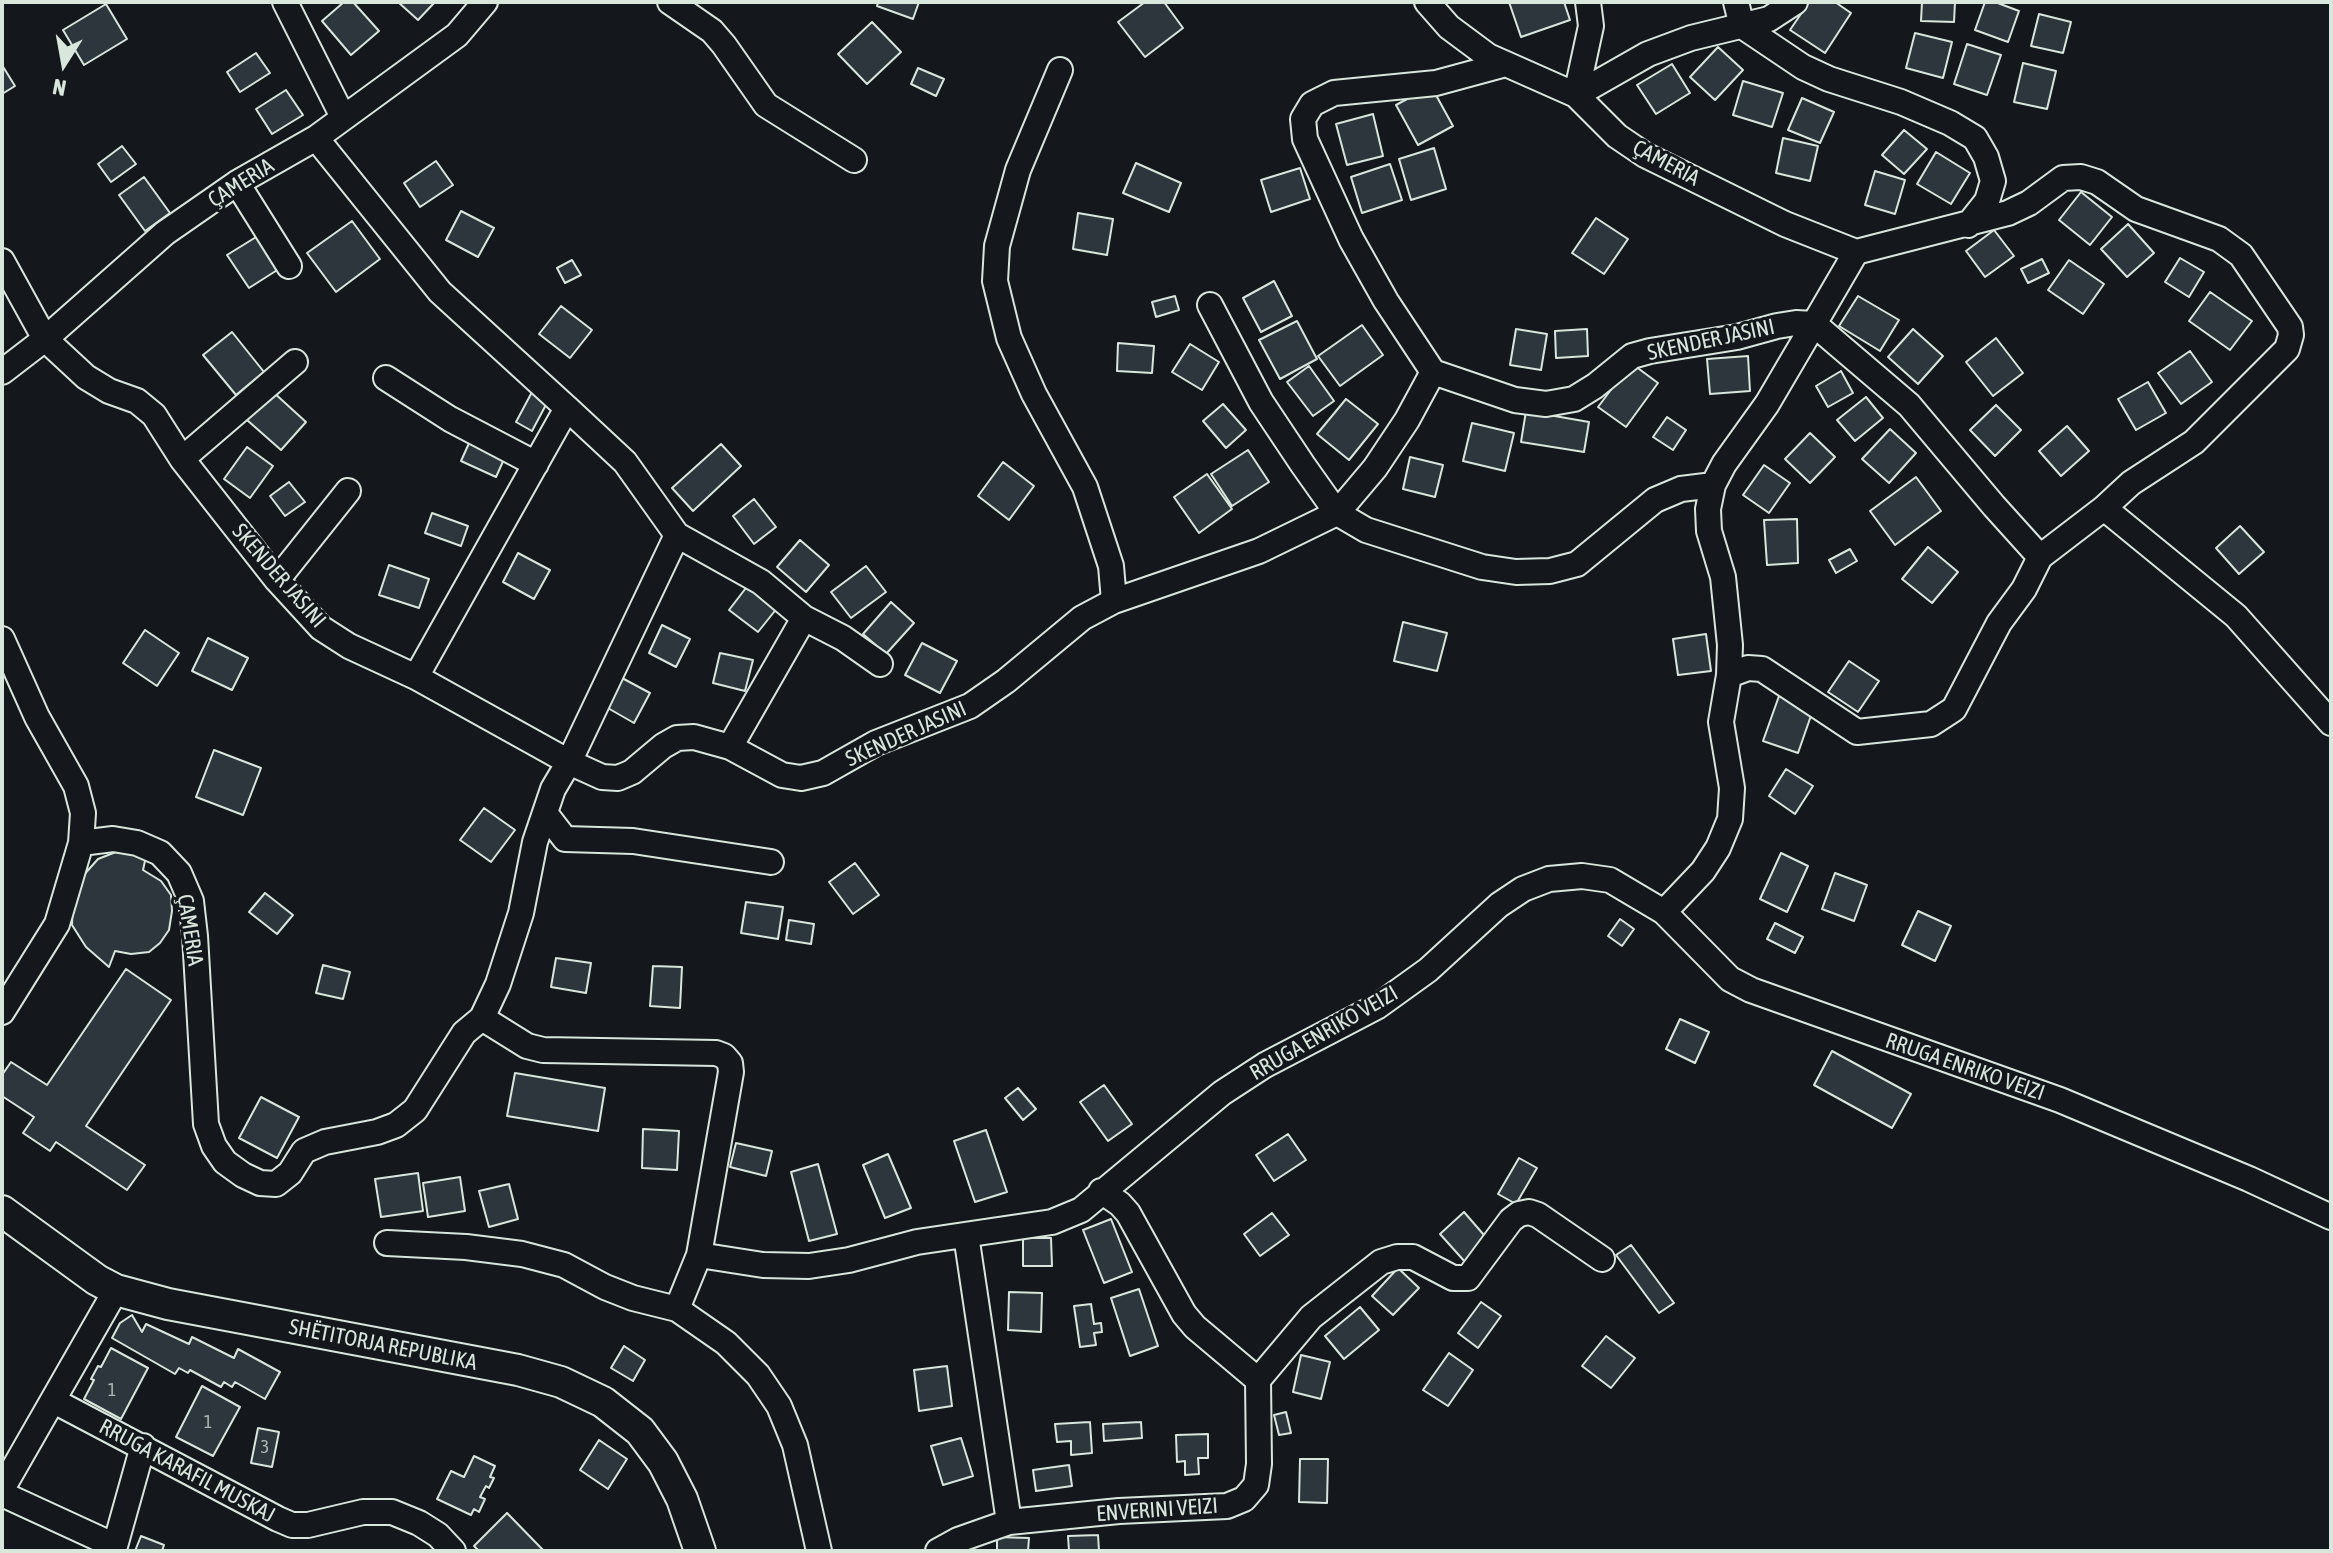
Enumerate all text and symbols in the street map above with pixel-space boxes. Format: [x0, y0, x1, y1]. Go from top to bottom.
north arrow [24, 24, 104, 104]
text: N [51, 74, 68, 102]
street label: ÇAMERIA [1628, 134, 1704, 192]
street label: ÇAMERIA [203, 153, 279, 213]
street label: SKENDER JASINI [1645, 314, 1777, 366]
street label: SKENDER JASINI [227, 519, 331, 633]
street label: SKENDER JASINI [842, 696, 970, 772]
street label: ÇAMERIA [171, 892, 209, 968]
street label: RRUGA ENRIKO VEIZI [1245, 980, 1403, 1086]
street label: RRUGA ENRIKO VEIZI [1882, 1027, 2048, 1107]
street label: SHËTITORJA REPUBLIKA [287, 1314, 479, 1376]
house number: 1 [108, 1379, 116, 1401]
house number: 1 [204, 1411, 212, 1433]
street label: RRUGA KARAFIL MUSKAJ [95, 1413, 279, 1529]
house number: 3 [261, 1436, 269, 1458]
street label: ENVERINI VEIZI [1095, 1493, 1219, 1527]

